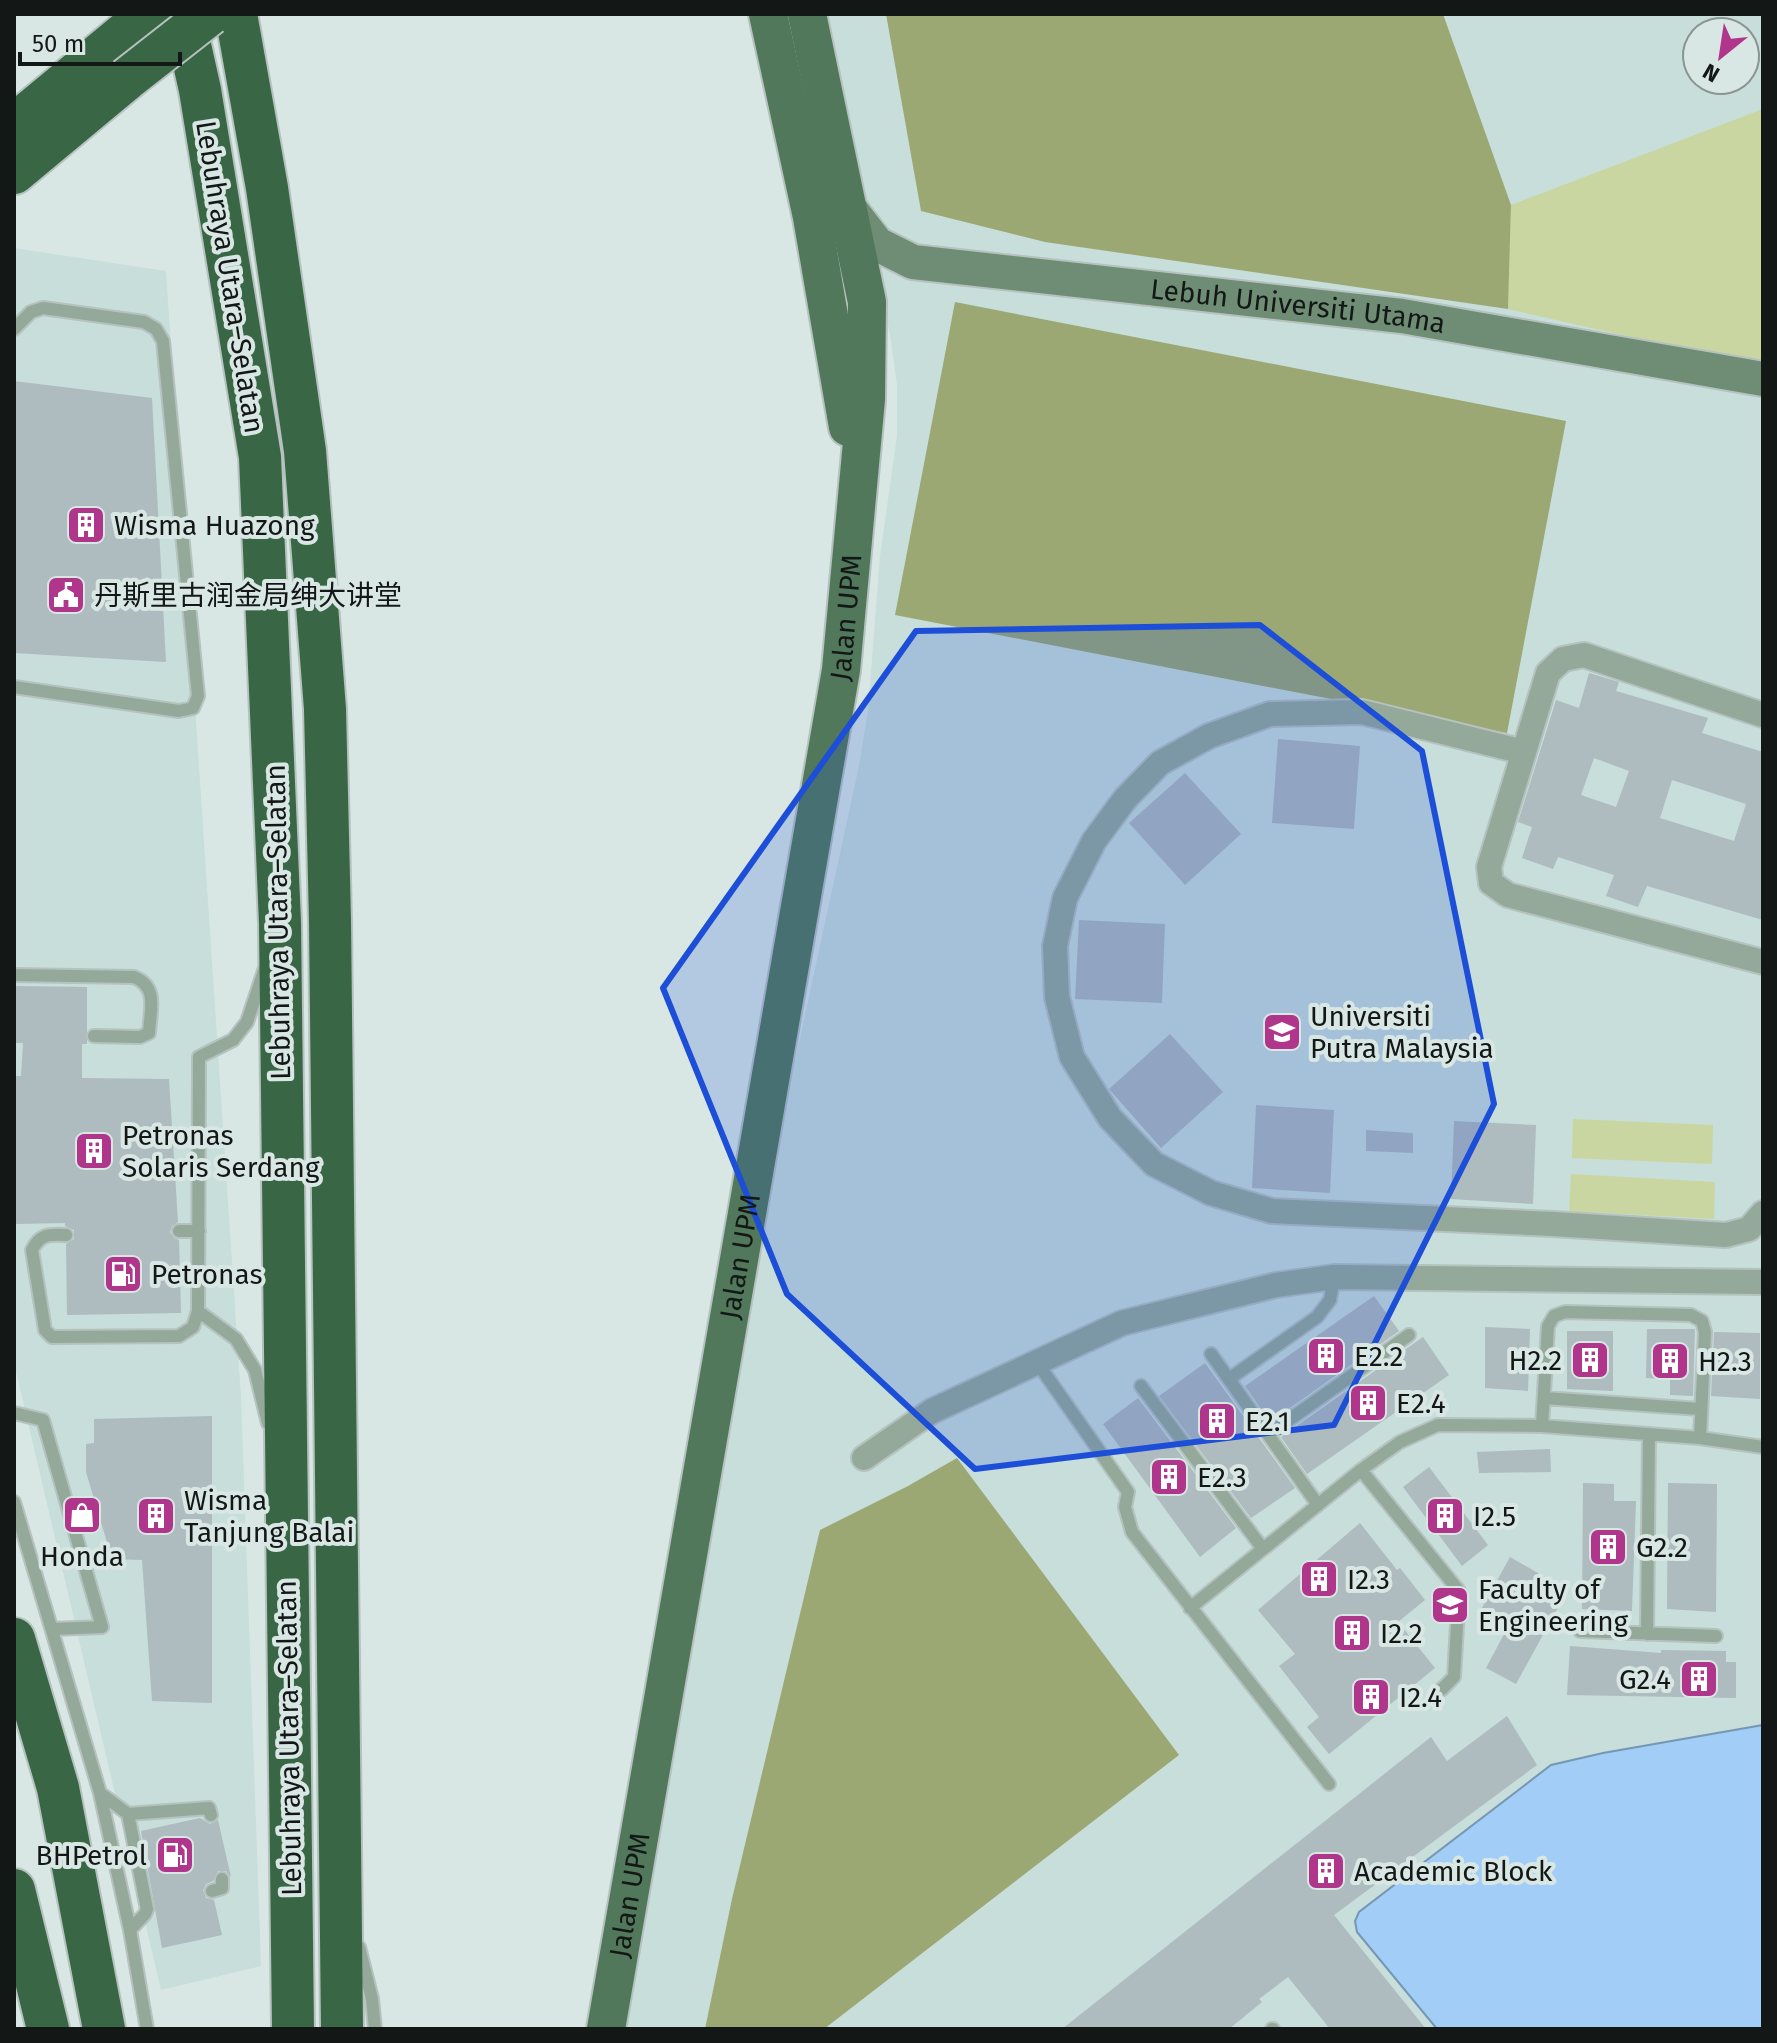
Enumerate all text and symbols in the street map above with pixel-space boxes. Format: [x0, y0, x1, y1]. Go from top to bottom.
scale bar [20, 16, 180, 66]
north arrow [1681, 16, 1761, 96]
text: 50 m [32, 30, 84, 58]
text: N [1698, 58, 1724, 88]
street label: Lebuhraya Utara–Selatan [189, 118, 271, 436]
street label: Lebuh Universiti Utama [1149, 272, 1448, 340]
building icon: Wisma Huazong [65, 504, 107, 546]
place label: Wisma Huazong [114, 509, 315, 542]
street label: Jalan UPM [823, 553, 868, 683]
public building icon: 丹斯里古润金局绅大讲堂 [45, 574, 87, 616]
place label: 丹斯里古润金局绅大讲堂 [94, 579, 402, 612]
street label: Lebuhraya Utara–Selatan [259, 764, 297, 1080]
place label: Universiti Putra Malaysia [1310, 1000, 1494, 1065]
school or university icon: Universiti Putra Malaysia [1261, 1011, 1303, 1053]
place label: Petronas Solaris Serdang [122, 1119, 320, 1184]
building icon: Petronas Solaris Serdang [73, 1130, 115, 1172]
street label: Jalan UPM [713, 1191, 767, 1322]
fuel station icon: Petronas [102, 1253, 144, 1295]
place label: Petronas [151, 1258, 263, 1291]
building icon: E2.2 [1305, 1335, 1347, 1377]
building icon: H2.2 [1569, 1339, 1611, 1381]
place label: E2.2 [1354, 1340, 1403, 1373]
building icon: H2.3 [1649, 1340, 1691, 1382]
place label: H2.2 [1509, 1344, 1562, 1377]
place label: H2.3 [1698, 1345, 1752, 1378]
building icon: E2.4 [1347, 1382, 1389, 1424]
place label: E2.4 [1396, 1387, 1446, 1420]
building icon: E2.1 [1196, 1400, 1238, 1442]
place label: E2.1 [1245, 1405, 1290, 1438]
building icon: E2.3 [1148, 1456, 1190, 1498]
place label: E2.3 [1197, 1461, 1247, 1494]
place label: Wisma Tanjung Balai [184, 1484, 354, 1549]
shop icon: Honda [61, 1494, 103, 1536]
building icon: Wisma Tanjung Balai [135, 1495, 177, 1537]
building icon: I2.5 [1424, 1495, 1466, 1537]
place label: I2.5 [1473, 1500, 1516, 1533]
building icon: G2.2 [1587, 1526, 1629, 1568]
place label: G2.2 [1636, 1531, 1688, 1564]
place label: Honda [40, 1540, 124, 1573]
building icon: I2.3 [1298, 1558, 1340, 1600]
place label: I2.3 [1347, 1563, 1390, 1596]
place label: Faculty of Engineering [1478, 1573, 1629, 1638]
street label: Lebuhraya Utara–Selatan [270, 1580, 308, 1896]
school or university icon: Faculty of Engineering [1429, 1584, 1471, 1626]
building icon: I2.2 [1331, 1612, 1373, 1654]
place label: I2.2 [1380, 1617, 1423, 1650]
building icon: G2.4 [1678, 1658, 1720, 1700]
place label: G2.4 [1619, 1663, 1671, 1696]
building icon: I2.4 [1350, 1676, 1392, 1718]
place label: I2.4 [1399, 1681, 1442, 1714]
street label: Jalan UPM [602, 1830, 656, 1960]
fuel station icon: BHPetrol [154, 1834, 196, 1876]
place label: BHPetrol [36, 1839, 147, 1872]
building icon: Academic Block [1305, 1850, 1347, 1892]
place label: Academic Block [1354, 1855, 1553, 1888]

